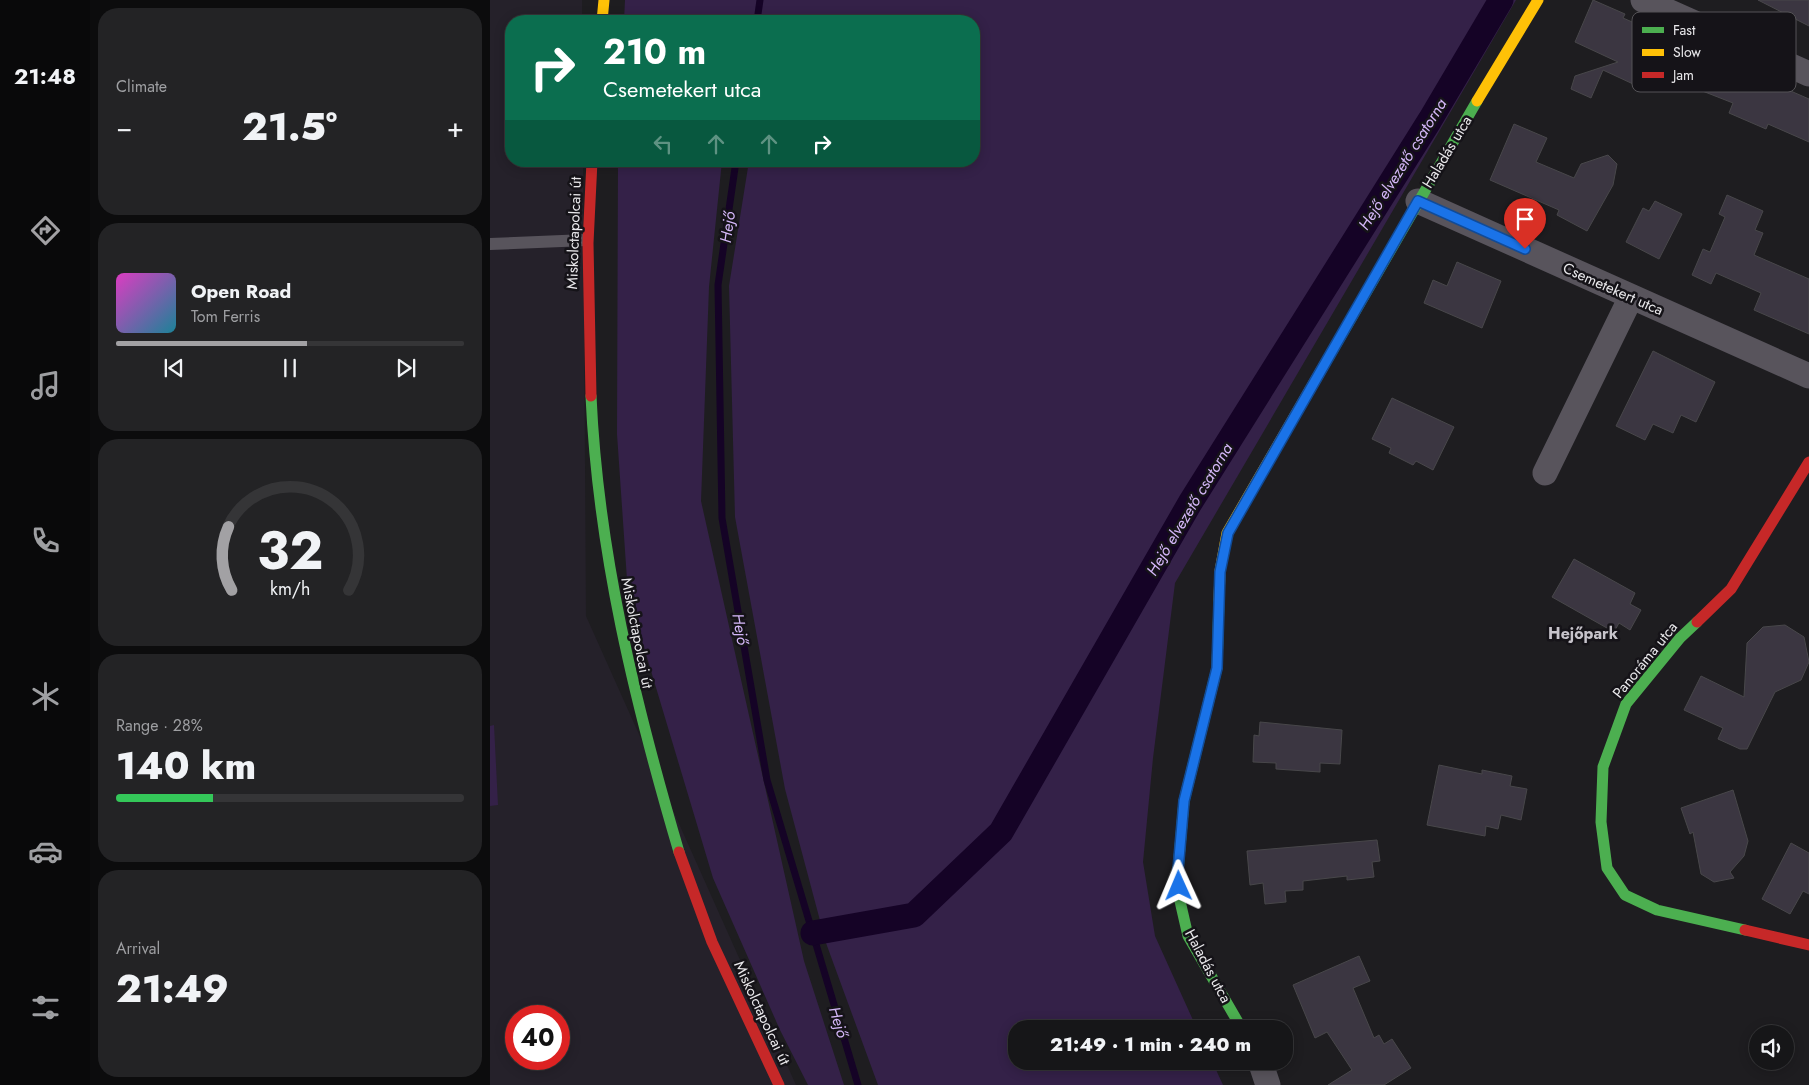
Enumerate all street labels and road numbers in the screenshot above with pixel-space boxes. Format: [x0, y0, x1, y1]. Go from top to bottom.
street label: Haladás utca [1417, 112, 1477, 192]
street label: Miskolctapolcai út [561, 176, 587, 290]
street label: Csemetekert utca [1559, 257, 1667, 321]
street label: Miskolctapolcai út [615, 576, 659, 691]
street label: Panoráma utca [1607, 617, 1683, 703]
street label: Haladás utca [1179, 925, 1237, 1007]
street label: Miskolctapolcai út [728, 957, 796, 1069]

